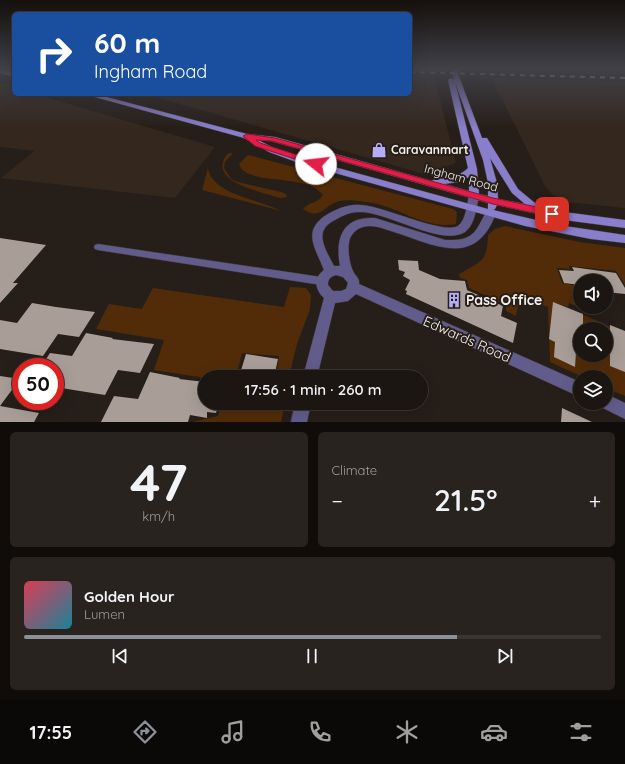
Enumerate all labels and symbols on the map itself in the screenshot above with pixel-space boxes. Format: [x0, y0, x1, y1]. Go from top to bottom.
shop icon: Caravanmart [370, 141, 388, 159]
place label: Caravanmart [391, 142, 469, 157]
position arrow [295, 143, 337, 185]
street label: Ingham Road [423, 161, 500, 195]
pin [535, 197, 569, 231]
building icon: Pass Office [445, 291, 463, 309]
place label: Pass Office [466, 291, 542, 309]
street label: Edwards Road [420, 312, 514, 366]
speed limit sign: 50 [12, 358, 64, 410]

